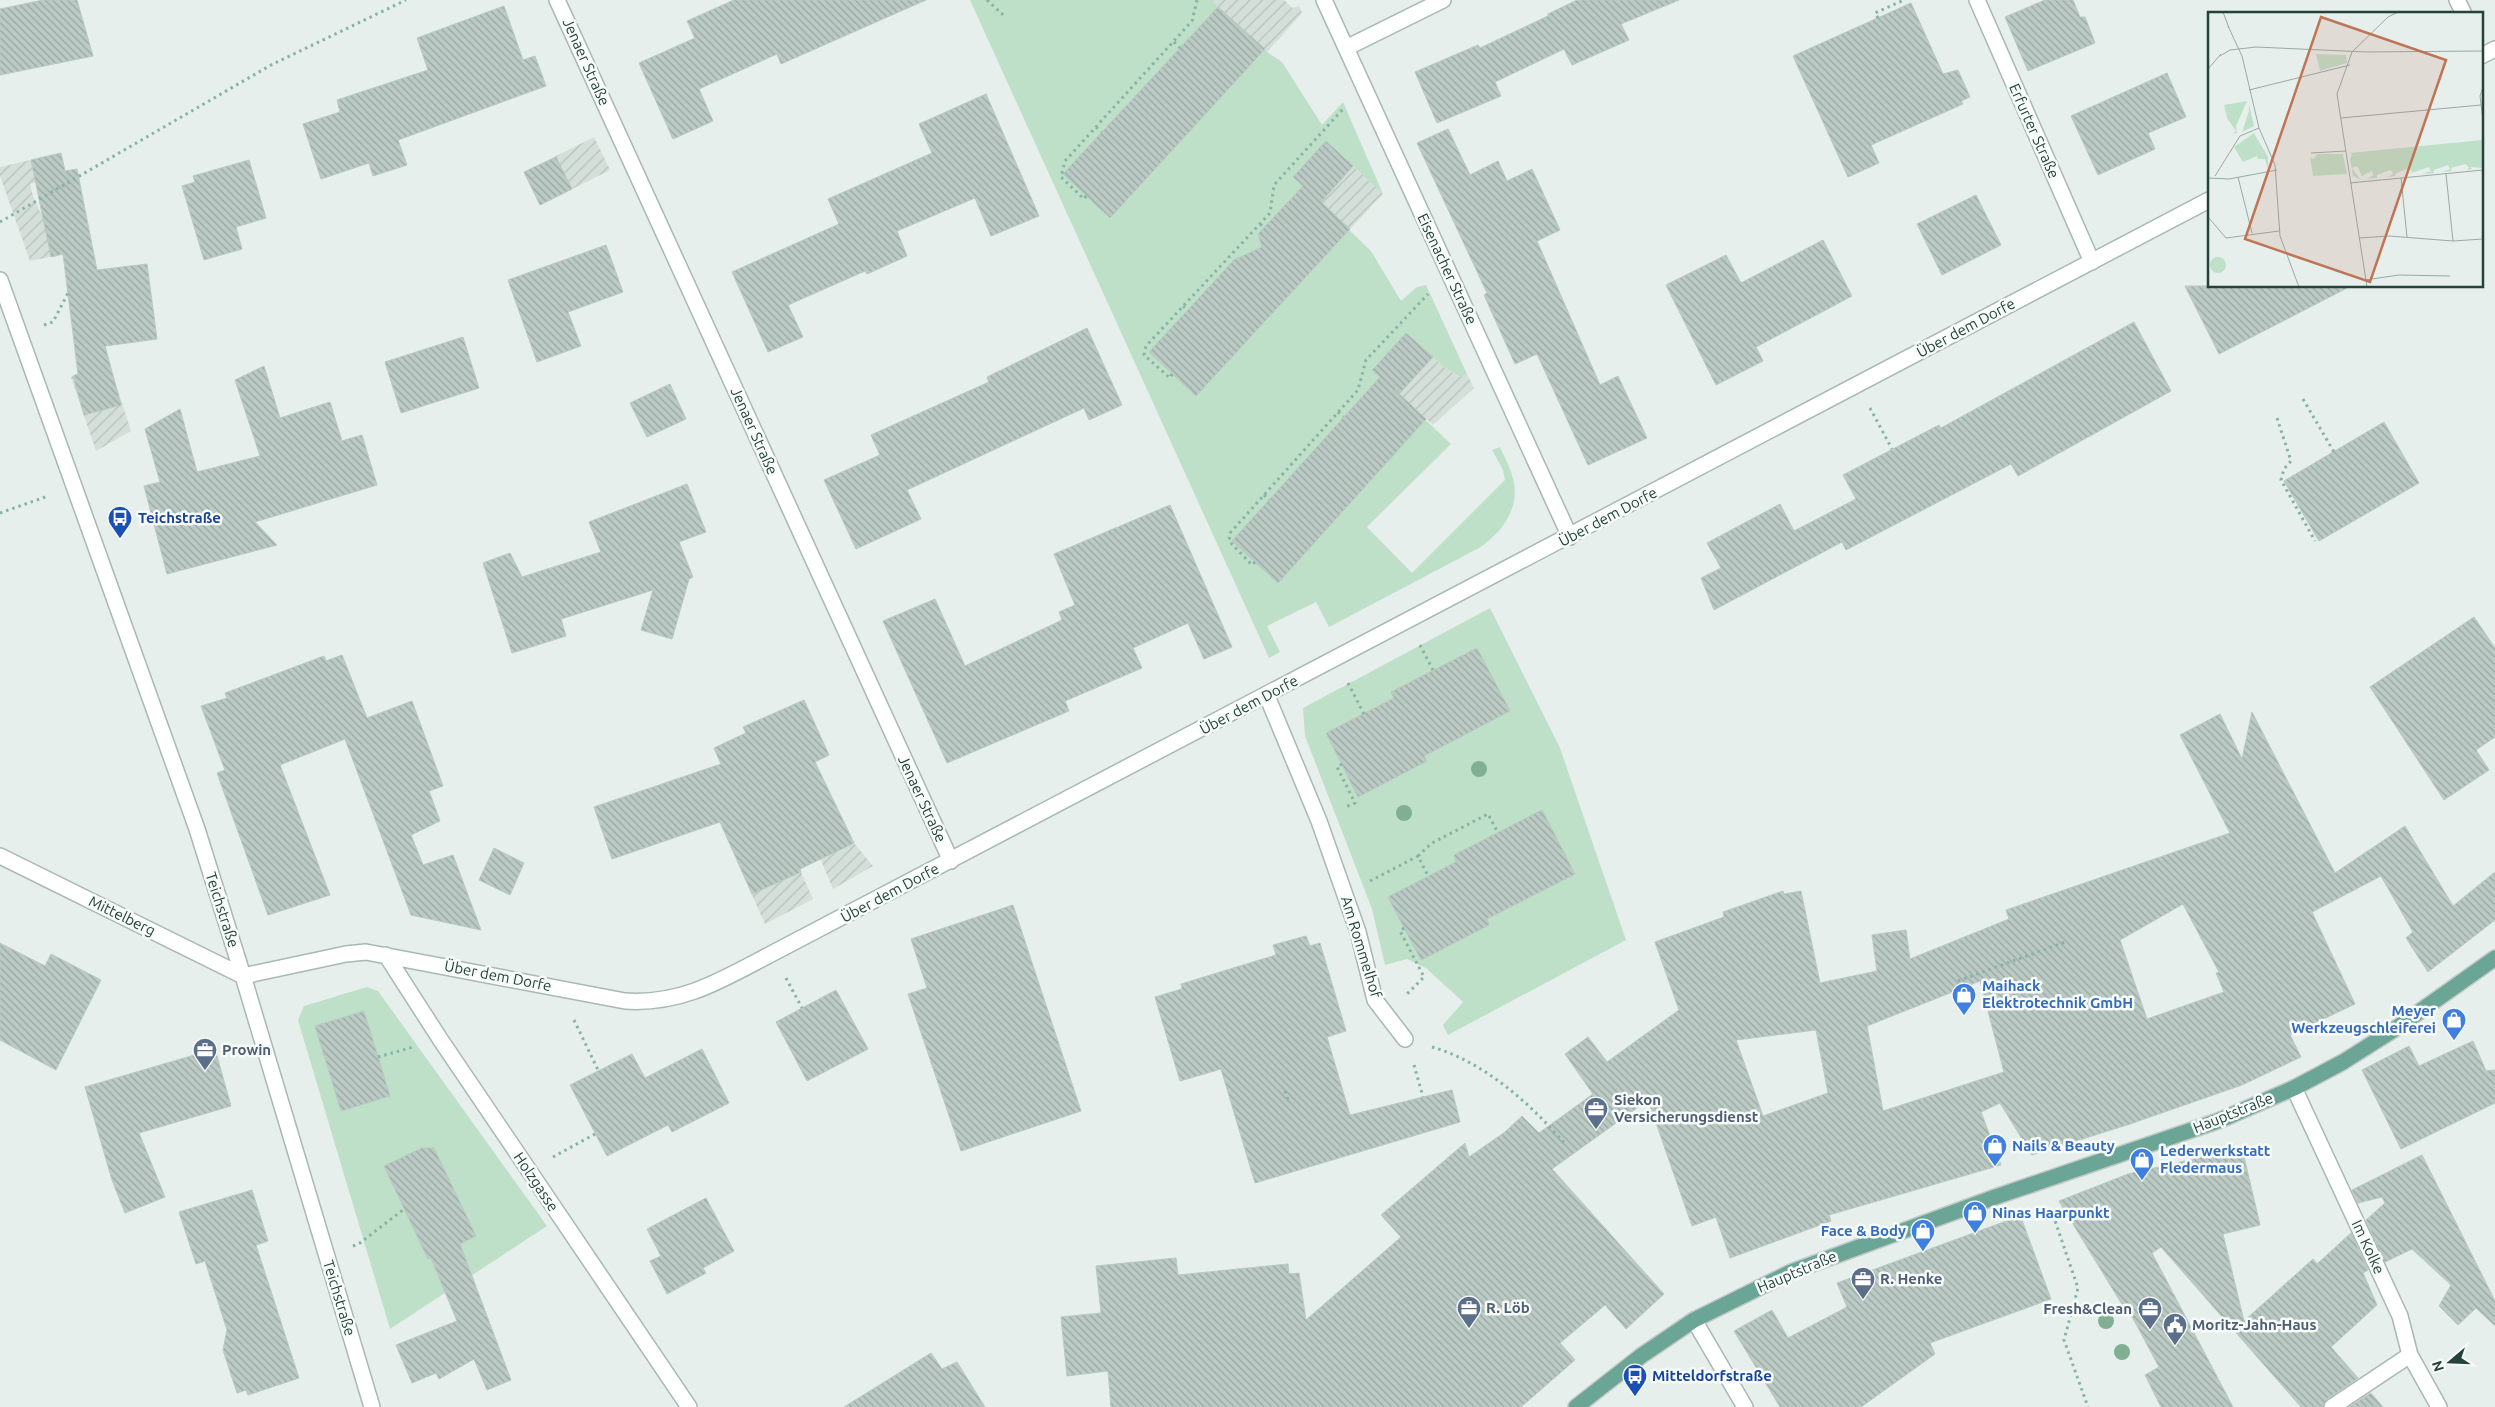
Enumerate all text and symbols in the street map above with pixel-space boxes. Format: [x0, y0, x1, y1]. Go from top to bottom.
inset map [2208, 12, 2482, 288]
street label: Jenaer Straße [560, 15, 613, 108]
street label: Erfurter Straße [2006, 81, 2063, 181]
street label: Eisenacher Straße [1414, 211, 1481, 327]
street label: Über dem Dorfe [1914, 294, 2018, 361]
street label: Jenaer Straße [728, 384, 781, 477]
street label: Über dem Dorfe [1556, 483, 1660, 550]
bus stop icon: Teichstraße [107, 505, 133, 539]
place label: Teichstraße [138, 509, 221, 526]
street label: Über dem Dorfe [1197, 671, 1301, 738]
street label: Jenaer Straße [895, 753, 950, 845]
street label: Über dem Dorfe [838, 859, 942, 926]
street label: Teichstraße [202, 870, 243, 950]
street label: Mittelberg [86, 892, 158, 939]
street label: Am Rommelhof [1338, 894, 1385, 1000]
street label: Über dem Dorfe [443, 957, 553, 994]
place label: Maihack Elektrotechnik GmbH [1982, 977, 2133, 1011]
shop icon: Maihack Elektrotechnik GmbH [1951, 982, 1977, 1016]
place label: Meyer Werkzeugschleiferei [2291, 1002, 2437, 1036]
shop icon: Meyer Werkzeugschleiferei [2441, 1007, 2467, 1041]
office icon: Prowin [192, 1037, 218, 1071]
place label: Prowin [222, 1041, 271, 1058]
street label: Hauptstraße [2190, 1089, 2275, 1136]
place label: Siekon Versicherungsdienst [1614, 1091, 1759, 1125]
office icon: Siekon Versicherungsdienst [1583, 1096, 1609, 1130]
shop icon: Nails & Beauty [1982, 1133, 2008, 1167]
place label: Nails & Beauty [2012, 1137, 2115, 1154]
place label: Lederwerkstatt Fledermaus [2160, 1142, 2271, 1176]
shop icon: Lederwerkstatt Fledermaus [2129, 1147, 2155, 1181]
street label: Holzgasse [510, 1149, 562, 1214]
shop icon: Ninas Haarpunkt [1962, 1200, 1988, 1234]
place label: Ninas Haarpunkt [1992, 1204, 2110, 1221]
street label: Im Kolke [2349, 1217, 2388, 1276]
shop icon: Face & Body [1910, 1218, 1936, 1252]
place label: Face & Body [1821, 1222, 1906, 1239]
street label: Hauptstraße [1755, 1247, 1839, 1296]
street label: Teichstraße [320, 1258, 359, 1338]
office icon: R. Henke [1850, 1266, 1876, 1300]
place label: R. Henke [1880, 1270, 1942, 1287]
office icon: R. Löb [1456, 1295, 1482, 1329]
office icon: Fresh&Clean [2137, 1296, 2163, 1330]
place label: R. Löb [1486, 1299, 1530, 1316]
place label: Fresh&Clean [2043, 1300, 2132, 1317]
public building icon: Moritz-Jahn-Haus [2162, 1312, 2188, 1346]
place label: Moritz-Jahn-Haus [2192, 1316, 2316, 1333]
north arrow [2425, 1337, 2475, 1387]
text: N [2428, 1359, 2447, 1374]
bus stop icon: Mitteldorfstraße [1622, 1363, 1648, 1397]
place label: Mitteldorfstraße [1652, 1367, 1772, 1384]

